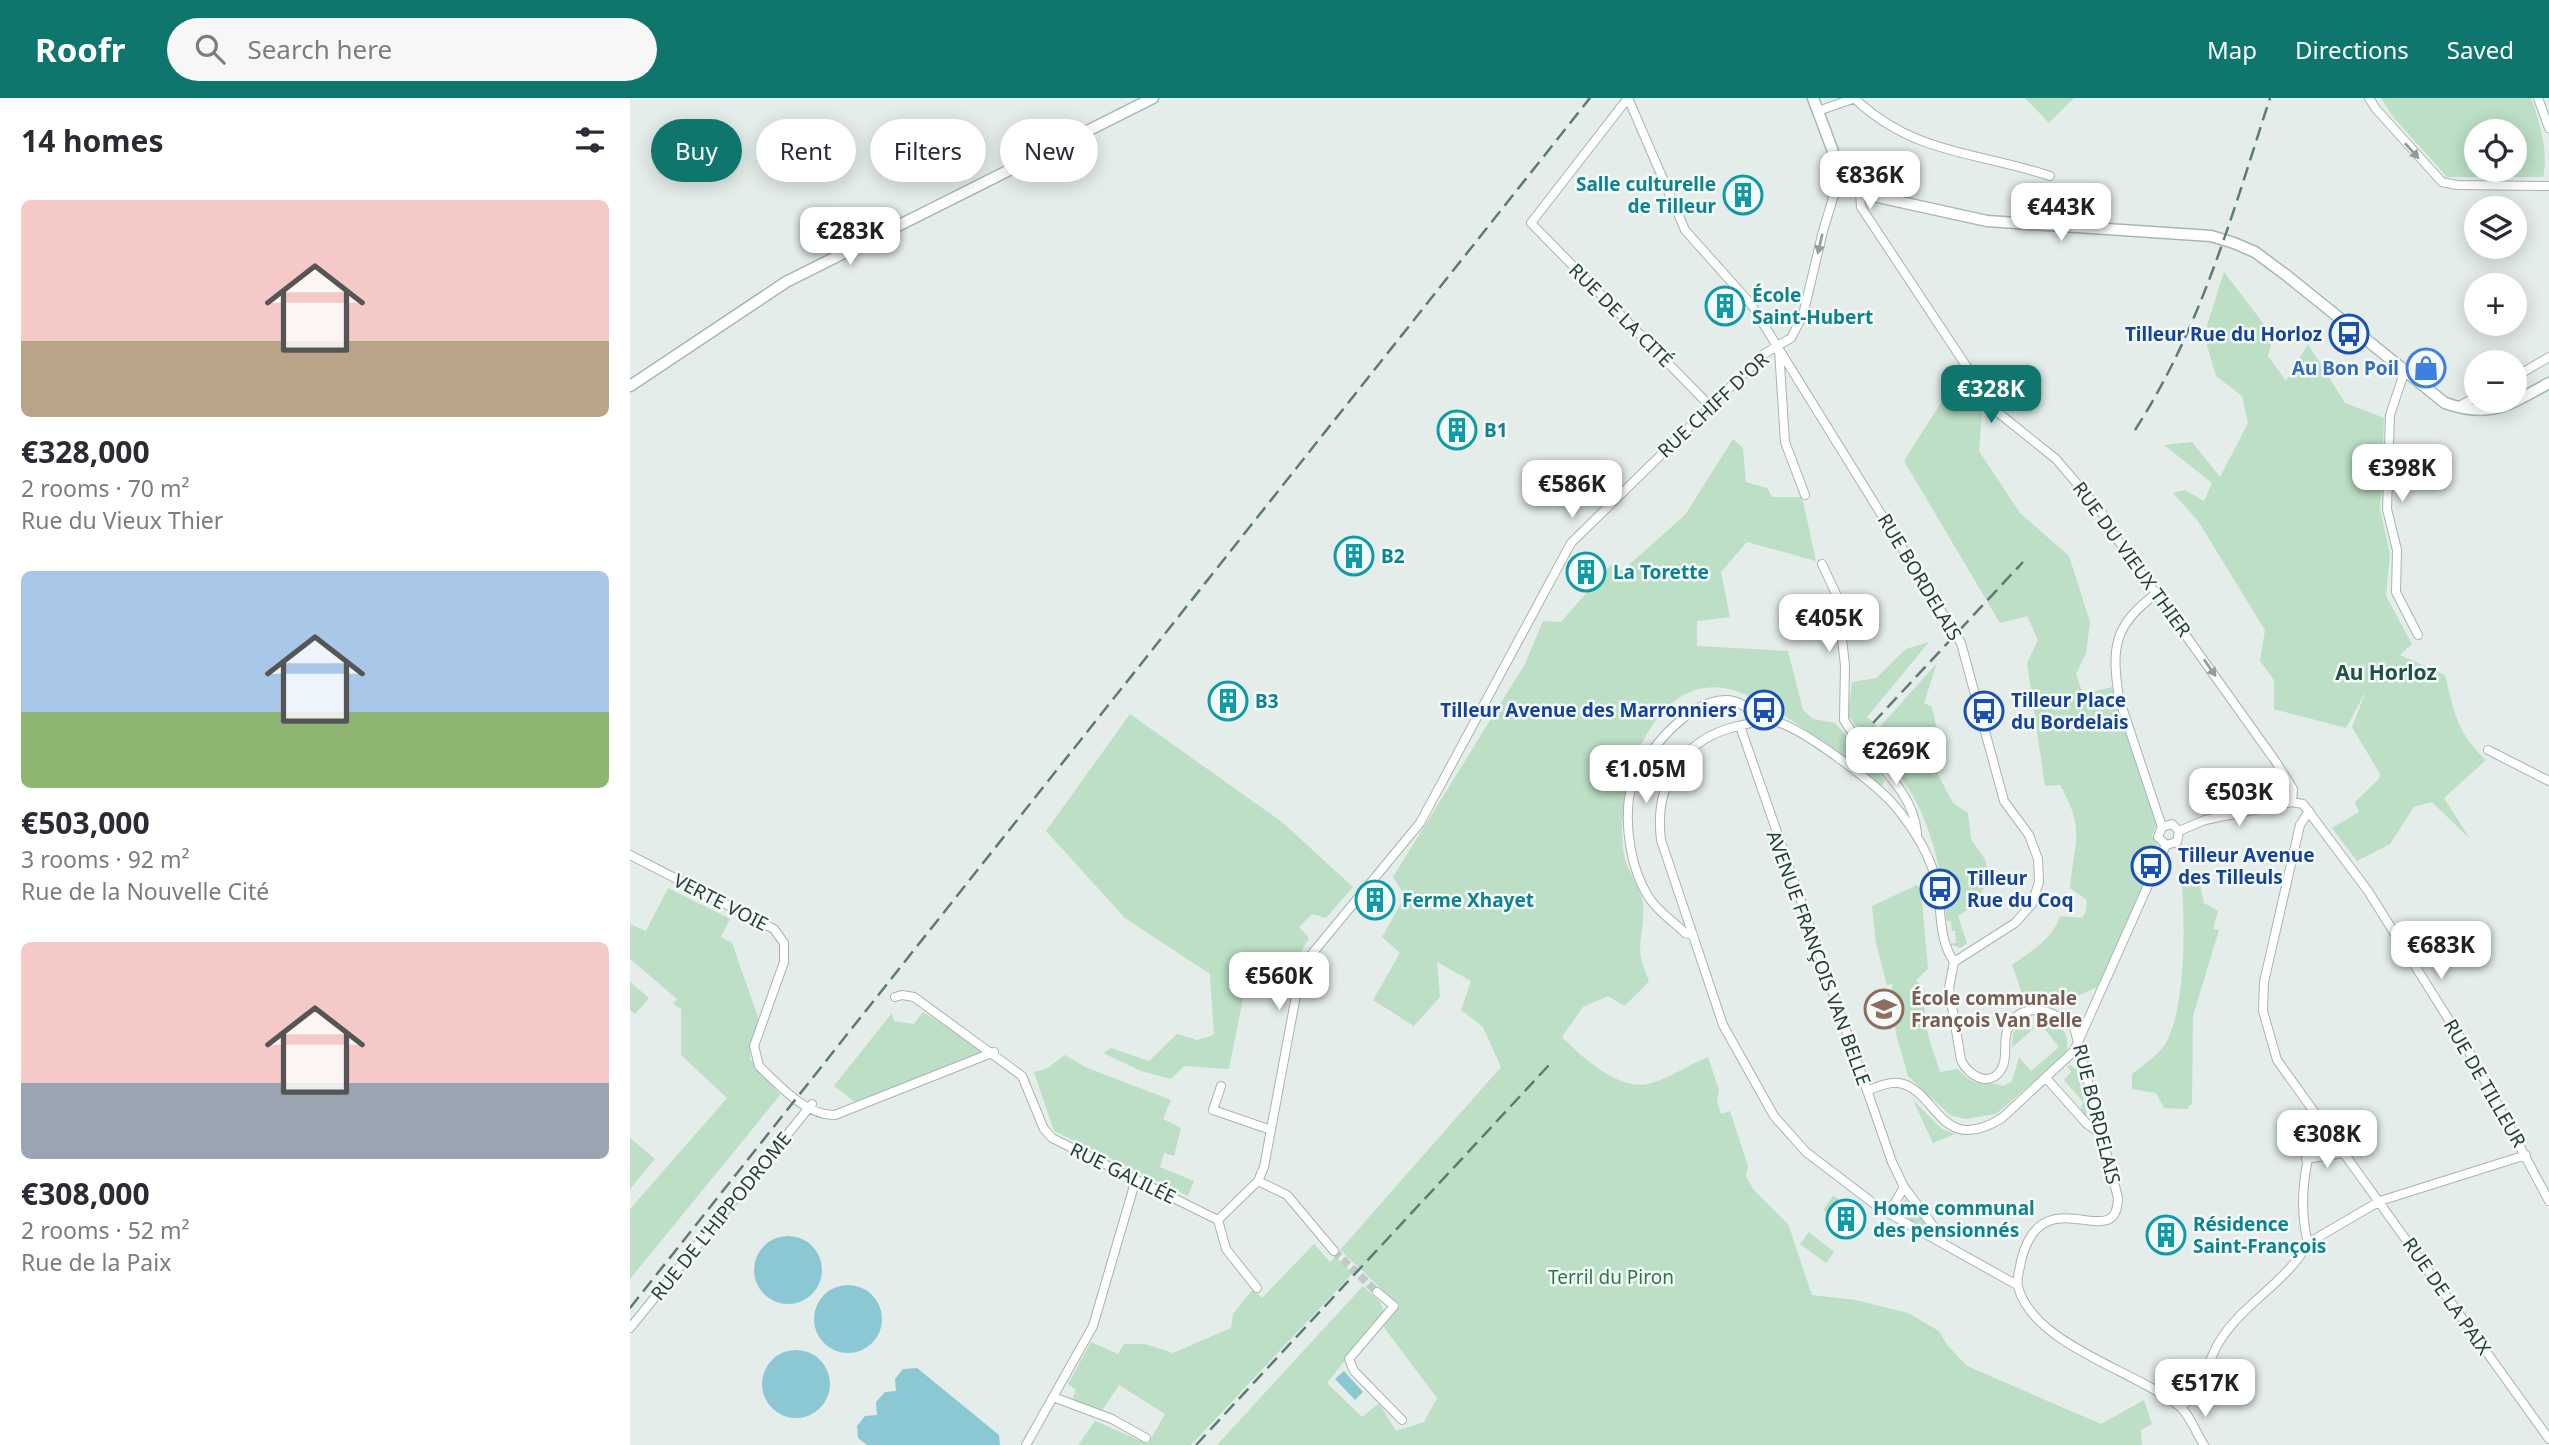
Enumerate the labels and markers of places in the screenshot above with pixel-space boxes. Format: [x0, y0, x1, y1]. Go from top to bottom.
pin: €836K [1821, 152, 1919, 211]
place label: Salle culturelle de Tilleur [1576, 171, 1716, 219]
building icon: Salle culturelle de Tilleur [1722, 174, 1764, 216]
pin: €443K [2012, 184, 2110, 243]
pin: €283K [801, 208, 899, 267]
place label: École Saint-Hubert [1752, 282, 1873, 330]
building icon: École Saint-Hubert [1704, 285, 1746, 327]
bus stop icon: Tilleur Rue du Horloz [2328, 313, 2370, 355]
place label: Tilleur Rue du Horloz [2125, 321, 2322, 347]
shop icon: Au Bon Poil [2405, 347, 2447, 389]
place label: Au Bon Poil [2292, 355, 2399, 381]
pin: €328K [1942, 366, 2040, 425]
building icon: B1 [1436, 409, 1478, 451]
place label: B1 [1484, 417, 1508, 443]
pin: €398K [2353, 444, 2451, 504]
pin: €586K [1523, 460, 1621, 520]
building icon: B2 [1333, 535, 1375, 577]
place label: B2 [1381, 543, 1405, 569]
building icon: La Torette [1565, 551, 1607, 593]
place label: La Torette [1613, 559, 1709, 585]
pin: €405K [1780, 594, 1878, 654]
building icon: B3 [1207, 680, 1249, 722]
place label: Tilleur Place du Bordelais [2011, 687, 2129, 735]
place label: B3 [1255, 688, 1279, 714]
bus stop icon: Tilleur Avenue des Marronniers [1743, 689, 1785, 731]
bus stop icon: Tilleur Place du Bordelais [1963, 690, 2005, 732]
place label: Tilleur Avenue des Marronniers [1440, 697, 1737, 723]
pin: €269K [1847, 728, 1945, 787]
pin: €1.05M [1589, 746, 1703, 805]
pin: €503K [2190, 768, 2288, 828]
place label: Tilleur Avenue des Tilleuls [2178, 842, 2314, 890]
bus stop icon: Tilleur Avenue des Tilleuls [2130, 845, 2172, 887]
place label: Tilleur Rue du Coq [1967, 865, 2073, 913]
bus stop icon: Tilleur Rue du Coq [1919, 868, 1961, 910]
building icon: Ferme Xhayet [1354, 879, 1396, 921]
place label: Ferme Xhayet [1402, 887, 1534, 913]
pin: €683K [2392, 922, 2490, 981]
pin: €560K [1230, 953, 1328, 1012]
place label: École communale François Van Belle [1911, 985, 2082, 1033]
school or university icon: École communale François Van Belle [1863, 988, 1905, 1030]
pin: €308K [2278, 1110, 2376, 1170]
place label: Home communal des pensionnés [1873, 1195, 2035, 1243]
building icon: Home communal des pensionnés [1825, 1198, 1867, 1240]
place label: Résidence Saint-François [2193, 1211, 2326, 1259]
building icon: Résidence Saint-François [2145, 1214, 2187, 1256]
pin: €517K [2156, 1360, 2254, 1419]

